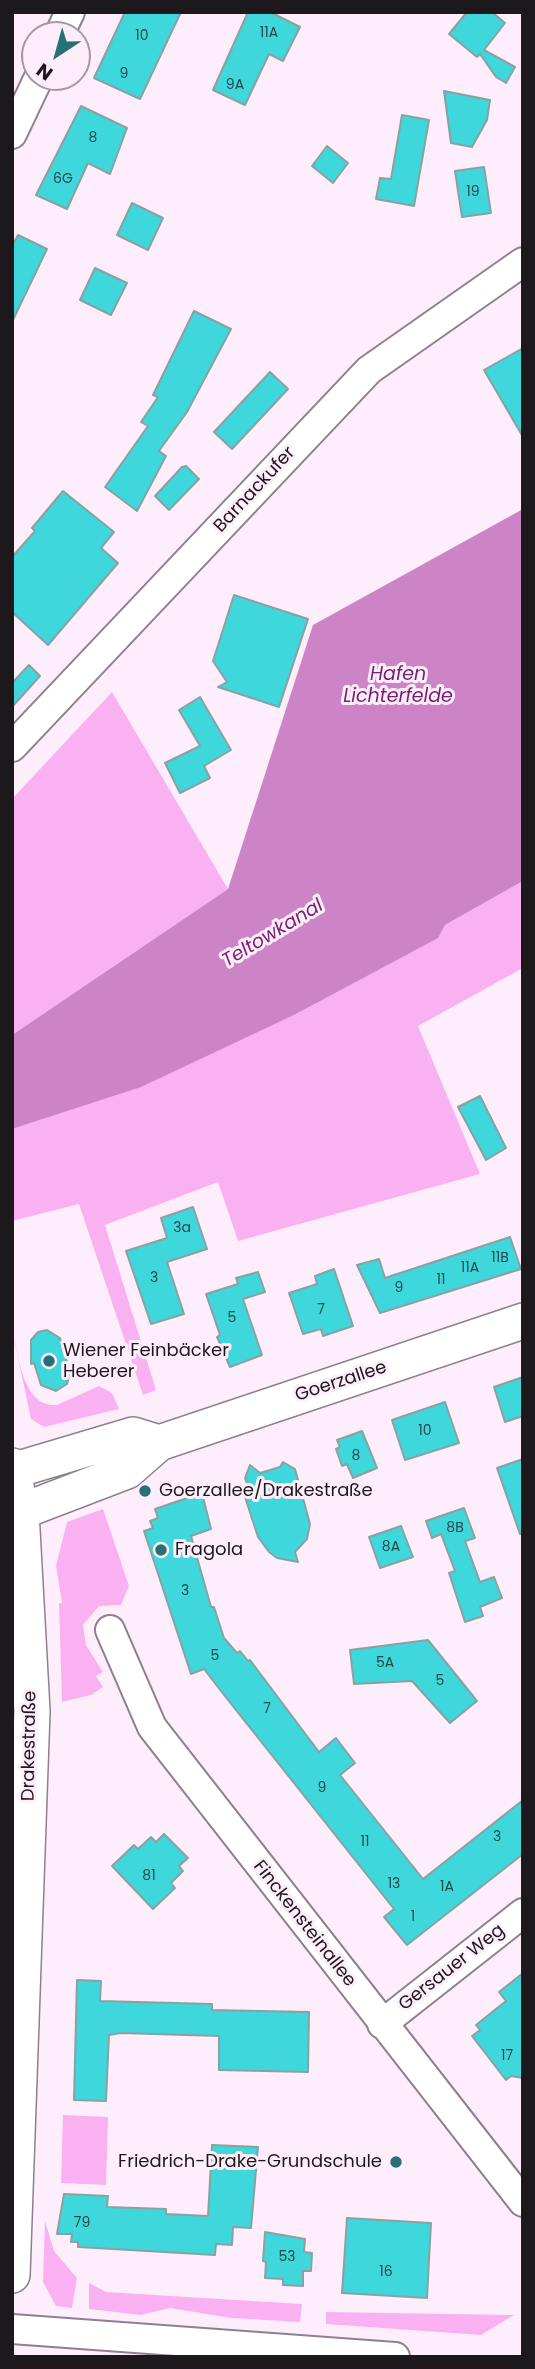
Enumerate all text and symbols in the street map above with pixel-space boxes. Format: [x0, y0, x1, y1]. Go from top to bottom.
north arrow [21, 21, 91, 91]
house number: 11A [260, 25, 278, 41]
house number: 10 [135, 28, 149, 44]
text: N [31, 57, 58, 87]
house number: 9 [120, 66, 128, 82]
house number: 9A [226, 77, 244, 93]
house number: 8 [89, 130, 97, 146]
house number: 6G [53, 171, 73, 187]
house number: 19 [466, 184, 480, 200]
street label: Barnackufer [210, 443, 300, 537]
water label: Hafen Lichterfelde [343, 664, 453, 708]
water label: Teltowkanal [218, 895, 328, 973]
house number: 3a [173, 1220, 191, 1236]
house number: 11B [491, 1250, 509, 1266]
house number: 11A [461, 1260, 479, 1276]
house number: 3 [150, 1270, 158, 1286]
house number: 11 [437, 1272, 445, 1288]
house number: 9 [395, 1280, 403, 1296]
house number: 7 [317, 1302, 325, 1318]
house number: 5 [228, 1310, 236, 1326]
place label: Wiener Feinbäcker Heberer [63, 1340, 229, 1382]
marker: Wiener Feinbäcker Heberer [41, 1353, 57, 1369]
street label: Goerzallee [293, 1357, 389, 1407]
house number: 10 [418, 1423, 432, 1439]
house number: 8 [352, 1448, 360, 1464]
place label: Goerzallee/Drakestraße [159, 1480, 373, 1502]
marker: Goerzallee/Drakestraße [137, 1483, 153, 1499]
house number: 8B [446, 1520, 464, 1536]
place label: Fragola [175, 1539, 243, 1561]
house number: 8A [382, 1539, 400, 1555]
marker: Fragola [153, 1542, 169, 1558]
house number: 3 [181, 1583, 189, 1599]
house number: 5 [211, 1648, 219, 1664]
house number: 5A [376, 1655, 394, 1671]
house number: 5 [436, 1673, 444, 1689]
street label: Drakestraße [18, 1691, 42, 1801]
house number: 7 [263, 1701, 271, 1717]
house number: 9 [318, 1780, 326, 1796]
house number: 3 [493, 1829, 501, 1845]
house number: 11 [361, 1834, 369, 1850]
street label: Finckensteinallee [248, 1857, 360, 1991]
house number: 81 [142, 1868, 156, 1884]
house number: 13 [388, 1876, 400, 1892]
house number: 1A [440, 1879, 454, 1895]
house number: 1 [411, 1909, 415, 1925]
street label: Gersauer Weg [395, 1920, 509, 2016]
house number: 17 [501, 2048, 513, 2064]
place label: Friedrich-Drake-Grundschule [118, 2151, 382, 2173]
marker: Friedrich-Drake-Grundschule [388, 2154, 404, 2170]
house number: 79 [74, 2215, 90, 2231]
house number: 53 [278, 2249, 296, 2265]
house number: 16 [379, 2264, 393, 2280]

